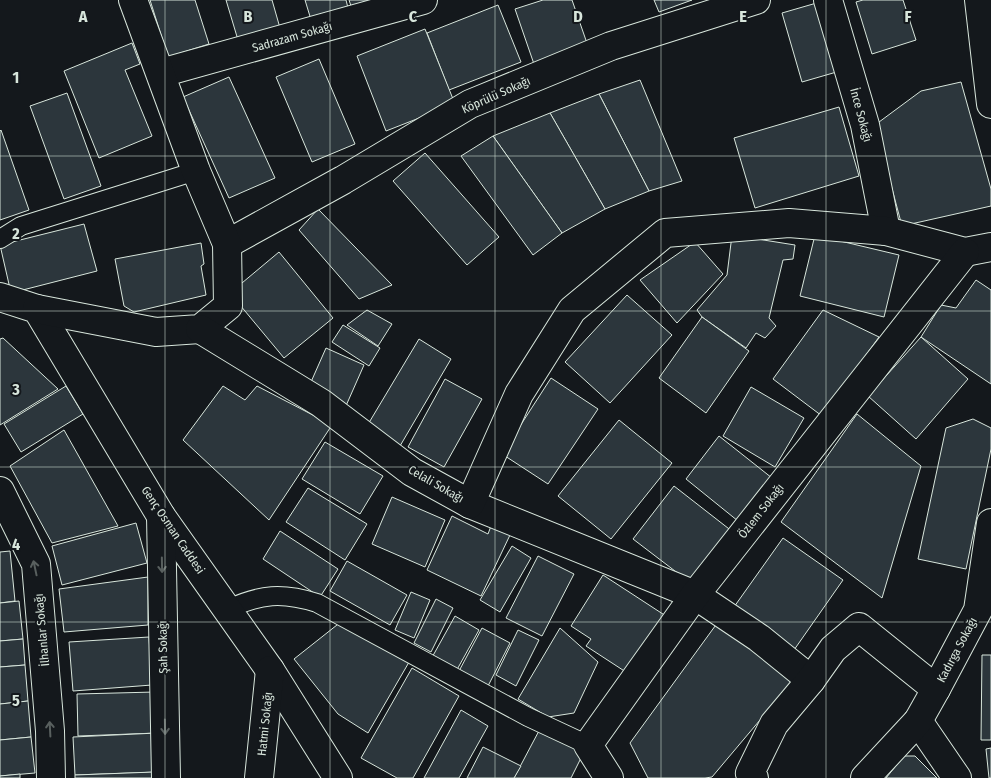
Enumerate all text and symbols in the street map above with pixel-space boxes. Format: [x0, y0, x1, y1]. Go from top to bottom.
text: A [78, 7, 88, 26]
text: B [244, 7, 253, 26]
text: C [409, 7, 418, 26]
text: D [573, 7, 583, 26]
text: E [739, 7, 747, 26]
text: F [904, 7, 912, 26]
street label: Sadrazam Sokağı [250, 19, 334, 55]
text: 1 [13, 68, 19, 87]
street label: Köprülü Sokağı [459, 74, 533, 116]
street label: İnce Sokağı [847, 86, 876, 143]
text: 2 [11, 224, 20, 243]
text: 3 [11, 380, 20, 399]
street label: Celali Sokağı [406, 462, 466, 506]
street label: Özlem Sokağı [734, 480, 787, 541]
street label: Genç Osman Caddesi [138, 483, 208, 577]
text: 4 [12, 535, 20, 554]
one-way arrow [157, 556, 167, 573]
one-way arrow [30, 560, 40, 576]
street label: İlhanlar Sokağı [31, 593, 52, 667]
street label: Kadırga Sokağı [934, 615, 980, 685]
street label: Şah Sokağı [156, 620, 170, 674]
text: 5 [12, 691, 20, 710]
street label: Hatmi Sokağı [255, 691, 275, 757]
one-way arrow [160, 719, 170, 735]
one-way arrow [45, 722, 54, 738]

